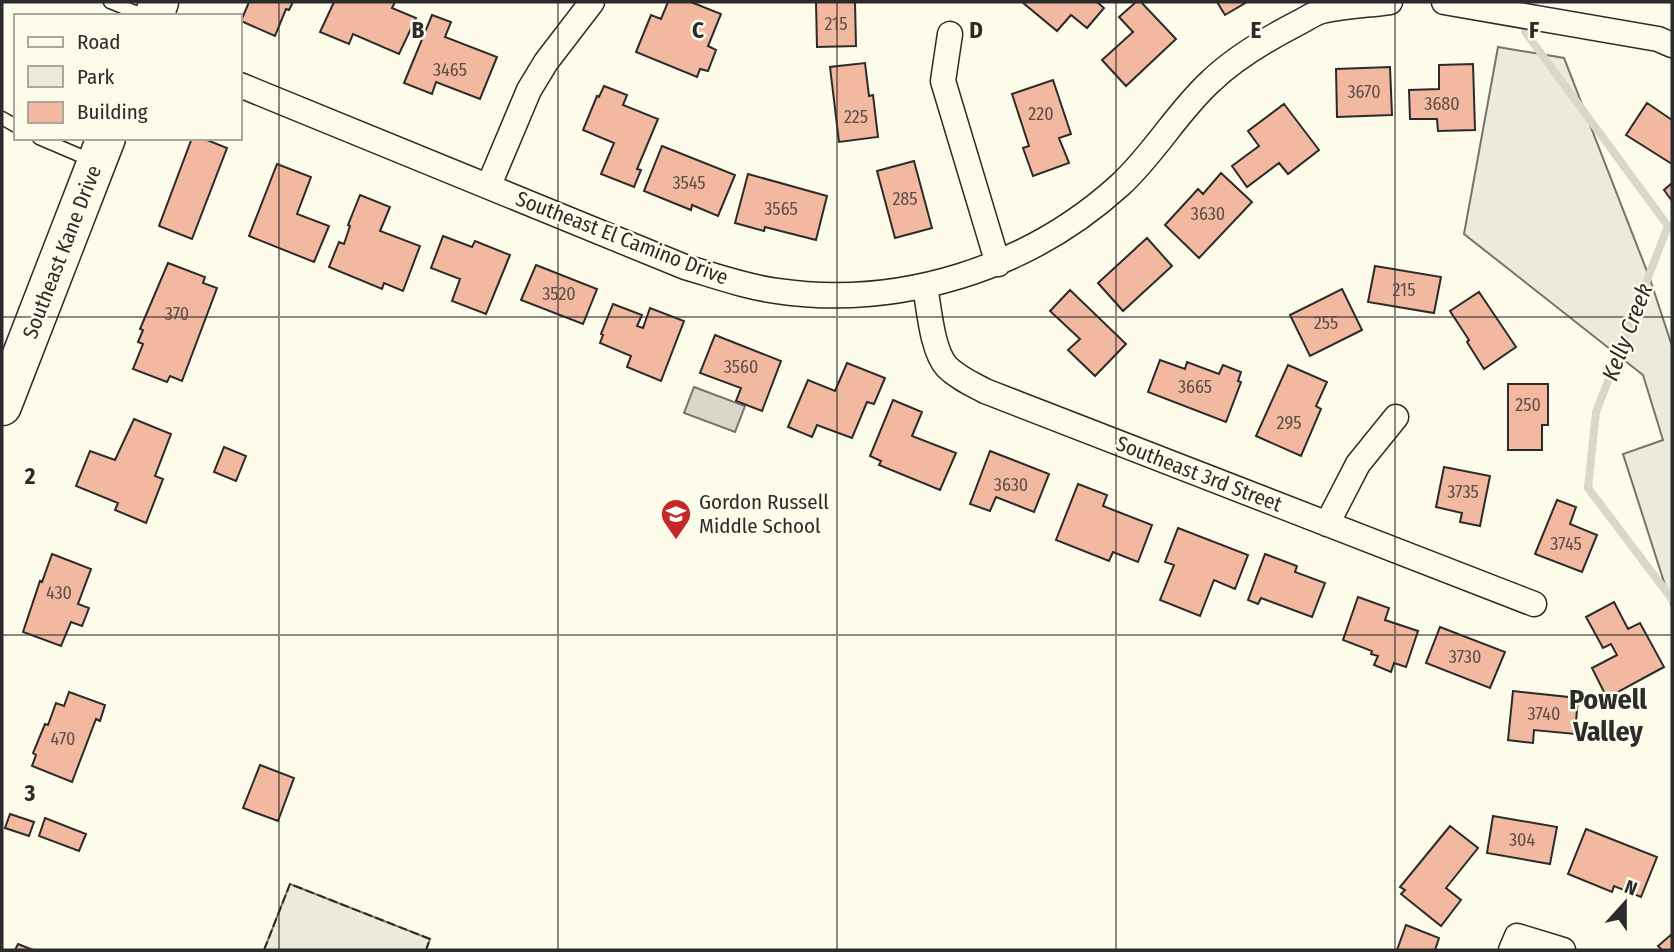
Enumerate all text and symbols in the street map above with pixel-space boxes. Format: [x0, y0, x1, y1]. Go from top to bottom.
house number: 215 [825, 13, 847, 35]
legend [14, 14, 242, 140]
text: B [412, 16, 425, 44]
text: C [692, 16, 704, 44]
text: D [969, 16, 983, 44]
text: E [1251, 16, 1262, 44]
text: F [1529, 16, 1539, 44]
text: Road [77, 29, 121, 55]
house number: 3465 [433, 59, 467, 81]
text: Park [77, 64, 115, 90]
house number: 3670 [1347, 81, 1381, 103]
house number: 3680 [1424, 93, 1460, 115]
text: Building [77, 99, 148, 125]
house number: 220 [1028, 103, 1054, 125]
house number: 225 [844, 106, 868, 128]
street label: Southeast Kane Drive [17, 162, 107, 342]
house number: 3545 [672, 172, 706, 194]
street label: Southeast El Camino Drive [512, 185, 732, 291]
house number: 285 [892, 188, 918, 210]
house number: 3565 [764, 198, 798, 220]
house number: 3630 [1191, 203, 1225, 225]
house number: 215 [1393, 279, 1415, 301]
water label: Kelly Creek [1596, 279, 1658, 385]
house number: 3520 [542, 283, 576, 305]
house number: 370 [165, 303, 189, 325]
house number: 255 [1314, 312, 1338, 334]
house number: 3560 [724, 356, 758, 378]
house number: 3665 [1178, 376, 1212, 398]
house number: 250 [1515, 394, 1541, 416]
house number: 295 [1277, 412, 1301, 434]
street label: Southeast 3rd Street [1112, 430, 1286, 518]
text: 2 [24, 462, 36, 490]
house number: 3630 [994, 474, 1028, 496]
house number: 3735 [1447, 481, 1479, 503]
place label: Gordon Russell Middle School [699, 489, 829, 539]
school or university icon: Gordon Russell Middle School [659, 497, 693, 541]
house number: 3745 [1550, 533, 1582, 555]
house number: 430 [46, 582, 72, 604]
house number: 3730 [1449, 646, 1481, 668]
district label: Powell Valley [1569, 683, 1647, 748]
house number: 3740 [1528, 703, 1560, 725]
house number: 470 [51, 728, 75, 750]
text: 3 [24, 779, 36, 807]
house number: 304 [1509, 829, 1535, 851]
north arrow [1590, 868, 1660, 938]
text: N [1621, 875, 1640, 900]

